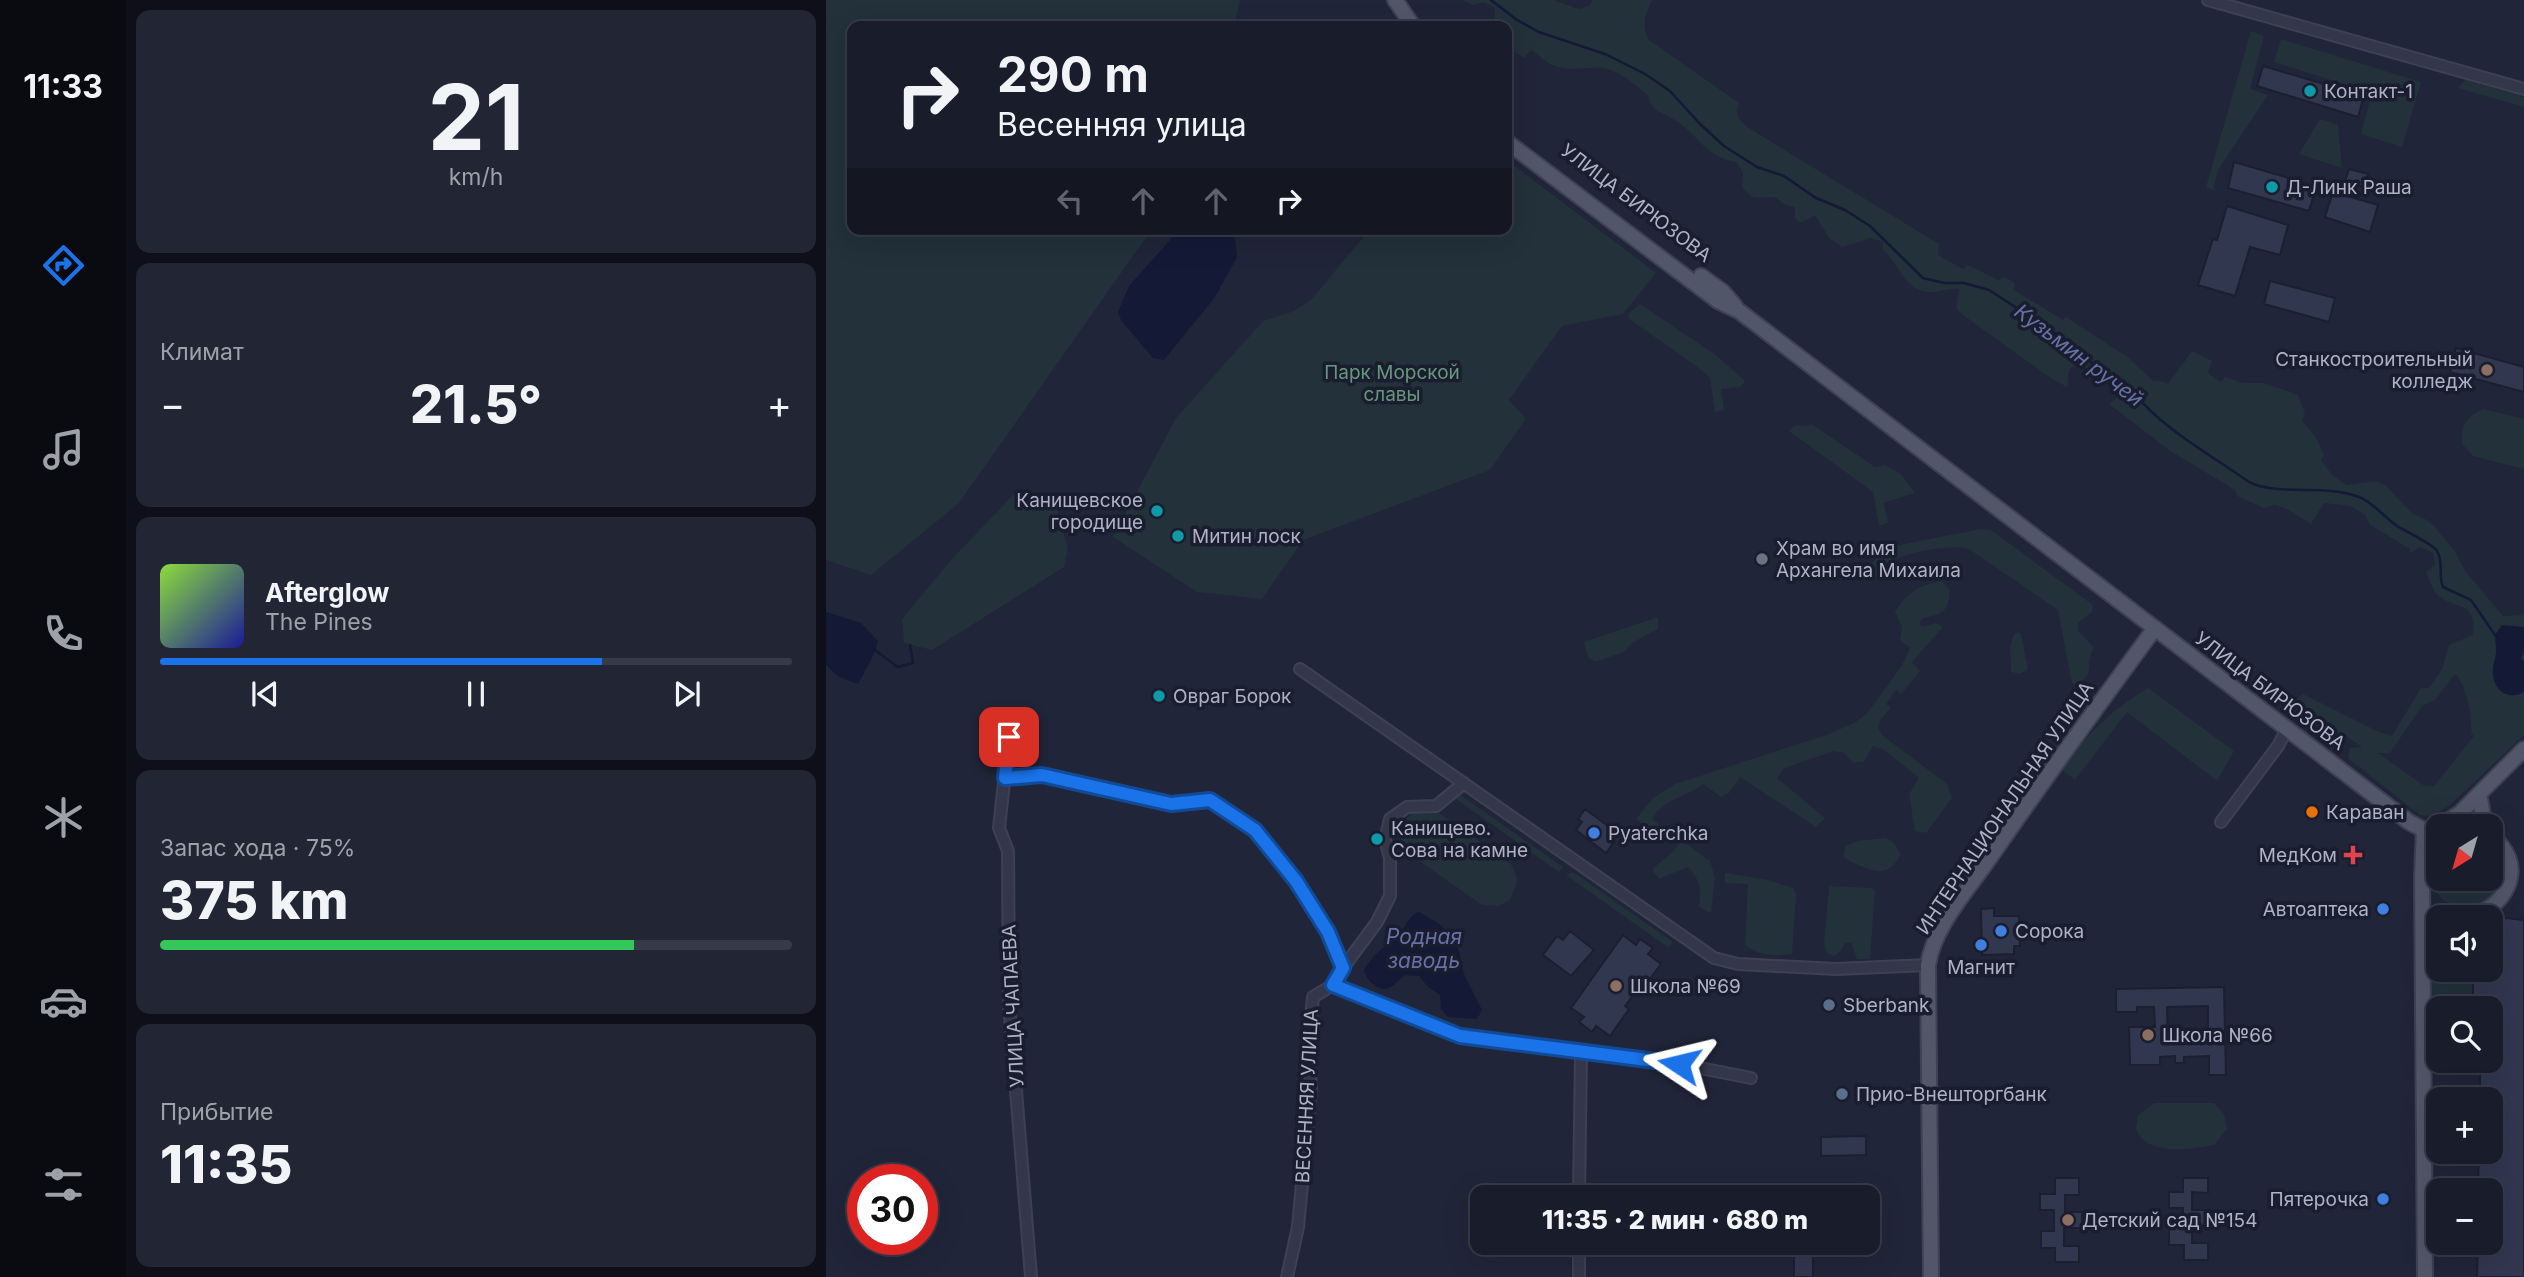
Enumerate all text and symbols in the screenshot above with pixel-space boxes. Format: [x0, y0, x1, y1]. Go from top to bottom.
text: 290 m [997, 45, 1149, 104]
icon: right [882, 49, 973, 140]
text: 21 [428, 62, 524, 172]
text: 11:33 [23, 67, 103, 106]
place label: Контакт-1 [2324, 80, 2413, 103]
marker: Контакт-1 [2302, 83, 2318, 99]
text: Весенняя улица [997, 105, 1247, 144]
street label: УЛИЦА БИРЮЗОВА [1556, 139, 1716, 267]
text: km/h [449, 163, 503, 191]
place label: Д-Линк Раша [2286, 176, 2412, 199]
marker: Д-Линк Раша [2264, 179, 2280, 195]
icon: left [1051, 182, 1089, 220]
icon: ahead [1124, 182, 1162, 220]
icon: ahead [1197, 182, 1235, 220]
icon: right [1270, 182, 1308, 220]
icon: directions [39, 241, 88, 290]
water label: Кузьмин ручей [2010, 299, 2148, 411]
text: Климат [160, 338, 244, 366]
place label: Станкостроительный колледж [2275, 348, 2473, 393]
park label: Парк Морской славы [1324, 361, 1460, 406]
marker: Станкостроительный колледж [2479, 362, 2495, 378]
text: 21.5° [410, 373, 542, 436]
text: − [160, 381, 185, 427]
text: + [767, 381, 792, 427]
icon: music [39, 425, 88, 474]
place label: Канищевское городище [1016, 489, 1143, 534]
marker: Канищевское городище [1149, 503, 1165, 519]
place label: Митин лоск [1192, 525, 1302, 548]
marker: Митин лоск [1170, 528, 1186, 544]
place label: Храм во имя Архангела Михаила [1776, 537, 1961, 582]
marker: Храм во имя Архангела Михаила [1754, 551, 1770, 567]
text: Afterglow [265, 577, 389, 608]
text: The Pines [265, 608, 373, 636]
icon: phone [39, 609, 88, 658]
street label: УЛИЦА БИРЮЗОВА [2190, 627, 2350, 755]
icon: previous [246, 675, 284, 713]
icon: pause [457, 675, 495, 713]
icon: next [668, 675, 706, 713]
street label: ИНТЕРНАЦИОНАЛЬНАЯ УЛИЦА [1912, 677, 2098, 939]
place label: Овраг Борок [1173, 685, 1292, 708]
marker: Овраг Борок [1151, 688, 1167, 704]
pin [979, 707, 1039, 767]
icon: arrive [990, 718, 1028, 756]
icon: climate [39, 793, 88, 842]
place label: Караван [2326, 801, 2405, 824]
marker: Караван [2304, 804, 2320, 820]
north arrow [2426, 814, 2502, 891]
map controls [2426, 814, 2503, 1255]
place label: Канищево. Сова на камне [1391, 817, 1528, 862]
place label: Pyaterchka [1608, 822, 1709, 845]
marker: Pyaterchka [1586, 825, 1602, 841]
marker: Канищево. Сова на камне [1369, 831, 1385, 847]
text: Запас хода · 75% [160, 834, 355, 862]
place label: МедКом [2259, 844, 2337, 867]
marker: МедКом [2343, 845, 2363, 865]
text: 375 km [160, 869, 349, 932]
place label: Автоаптека [2263, 898, 2369, 921]
marker: Автоаптека [2375, 901, 2391, 917]
button: sound [2426, 905, 2503, 982]
place label: Сорока [2015, 920, 2084, 943]
marker: Сорока [1993, 923, 2009, 939]
street label: УЛИЦА ЧАПАЕВА [997, 924, 1029, 1088]
water label: Родная заводь [1386, 924, 1462, 973]
marker: Магнит [1973, 937, 1989, 953]
place label: Магнит [1947, 956, 2015, 979]
place label: Школа №69 [1630, 975, 1741, 998]
icon: car [39, 977, 88, 1026]
marker: Школа №69 [1608, 978, 1624, 994]
place label: Sberbank [1843, 994, 1930, 1017]
button: search [2426, 996, 2503, 1073]
marker: Sberbank [1821, 997, 1837, 1013]
street label: ВЕСЕННЯЯ УЛИЦА [1291, 1008, 1323, 1184]
place label: Школа №66 [2162, 1024, 2273, 1047]
position arrow [1642, 1027, 1716, 1101]
marker: Школа №66 [2140, 1027, 2156, 1043]
place label: Прио-Внешторгбанк [1856, 1083, 2047, 1106]
marker: Прио-Внешторгбанк [1834, 1086, 1850, 1102]
button: + [2426, 1087, 2503, 1164]
text: Прибытие [160, 1098, 273, 1126]
text: 11:35 [160, 1133, 292, 1196]
icon: filters [39, 1160, 88, 1209]
speed limit sign: 30 [847, 1164, 938, 1255]
button: − [2426, 1178, 2503, 1255]
place label: Пятерочка [2270, 1188, 2369, 1211]
marker: Пятерочка [2375, 1191, 2391, 1207]
text: 11:35 · 2 мин · 680 m [1542, 1204, 1808, 1235]
place label: Детский сад №154 [2082, 1209, 2257, 1232]
marker: Детский сад №154 [2060, 1212, 2076, 1228]

